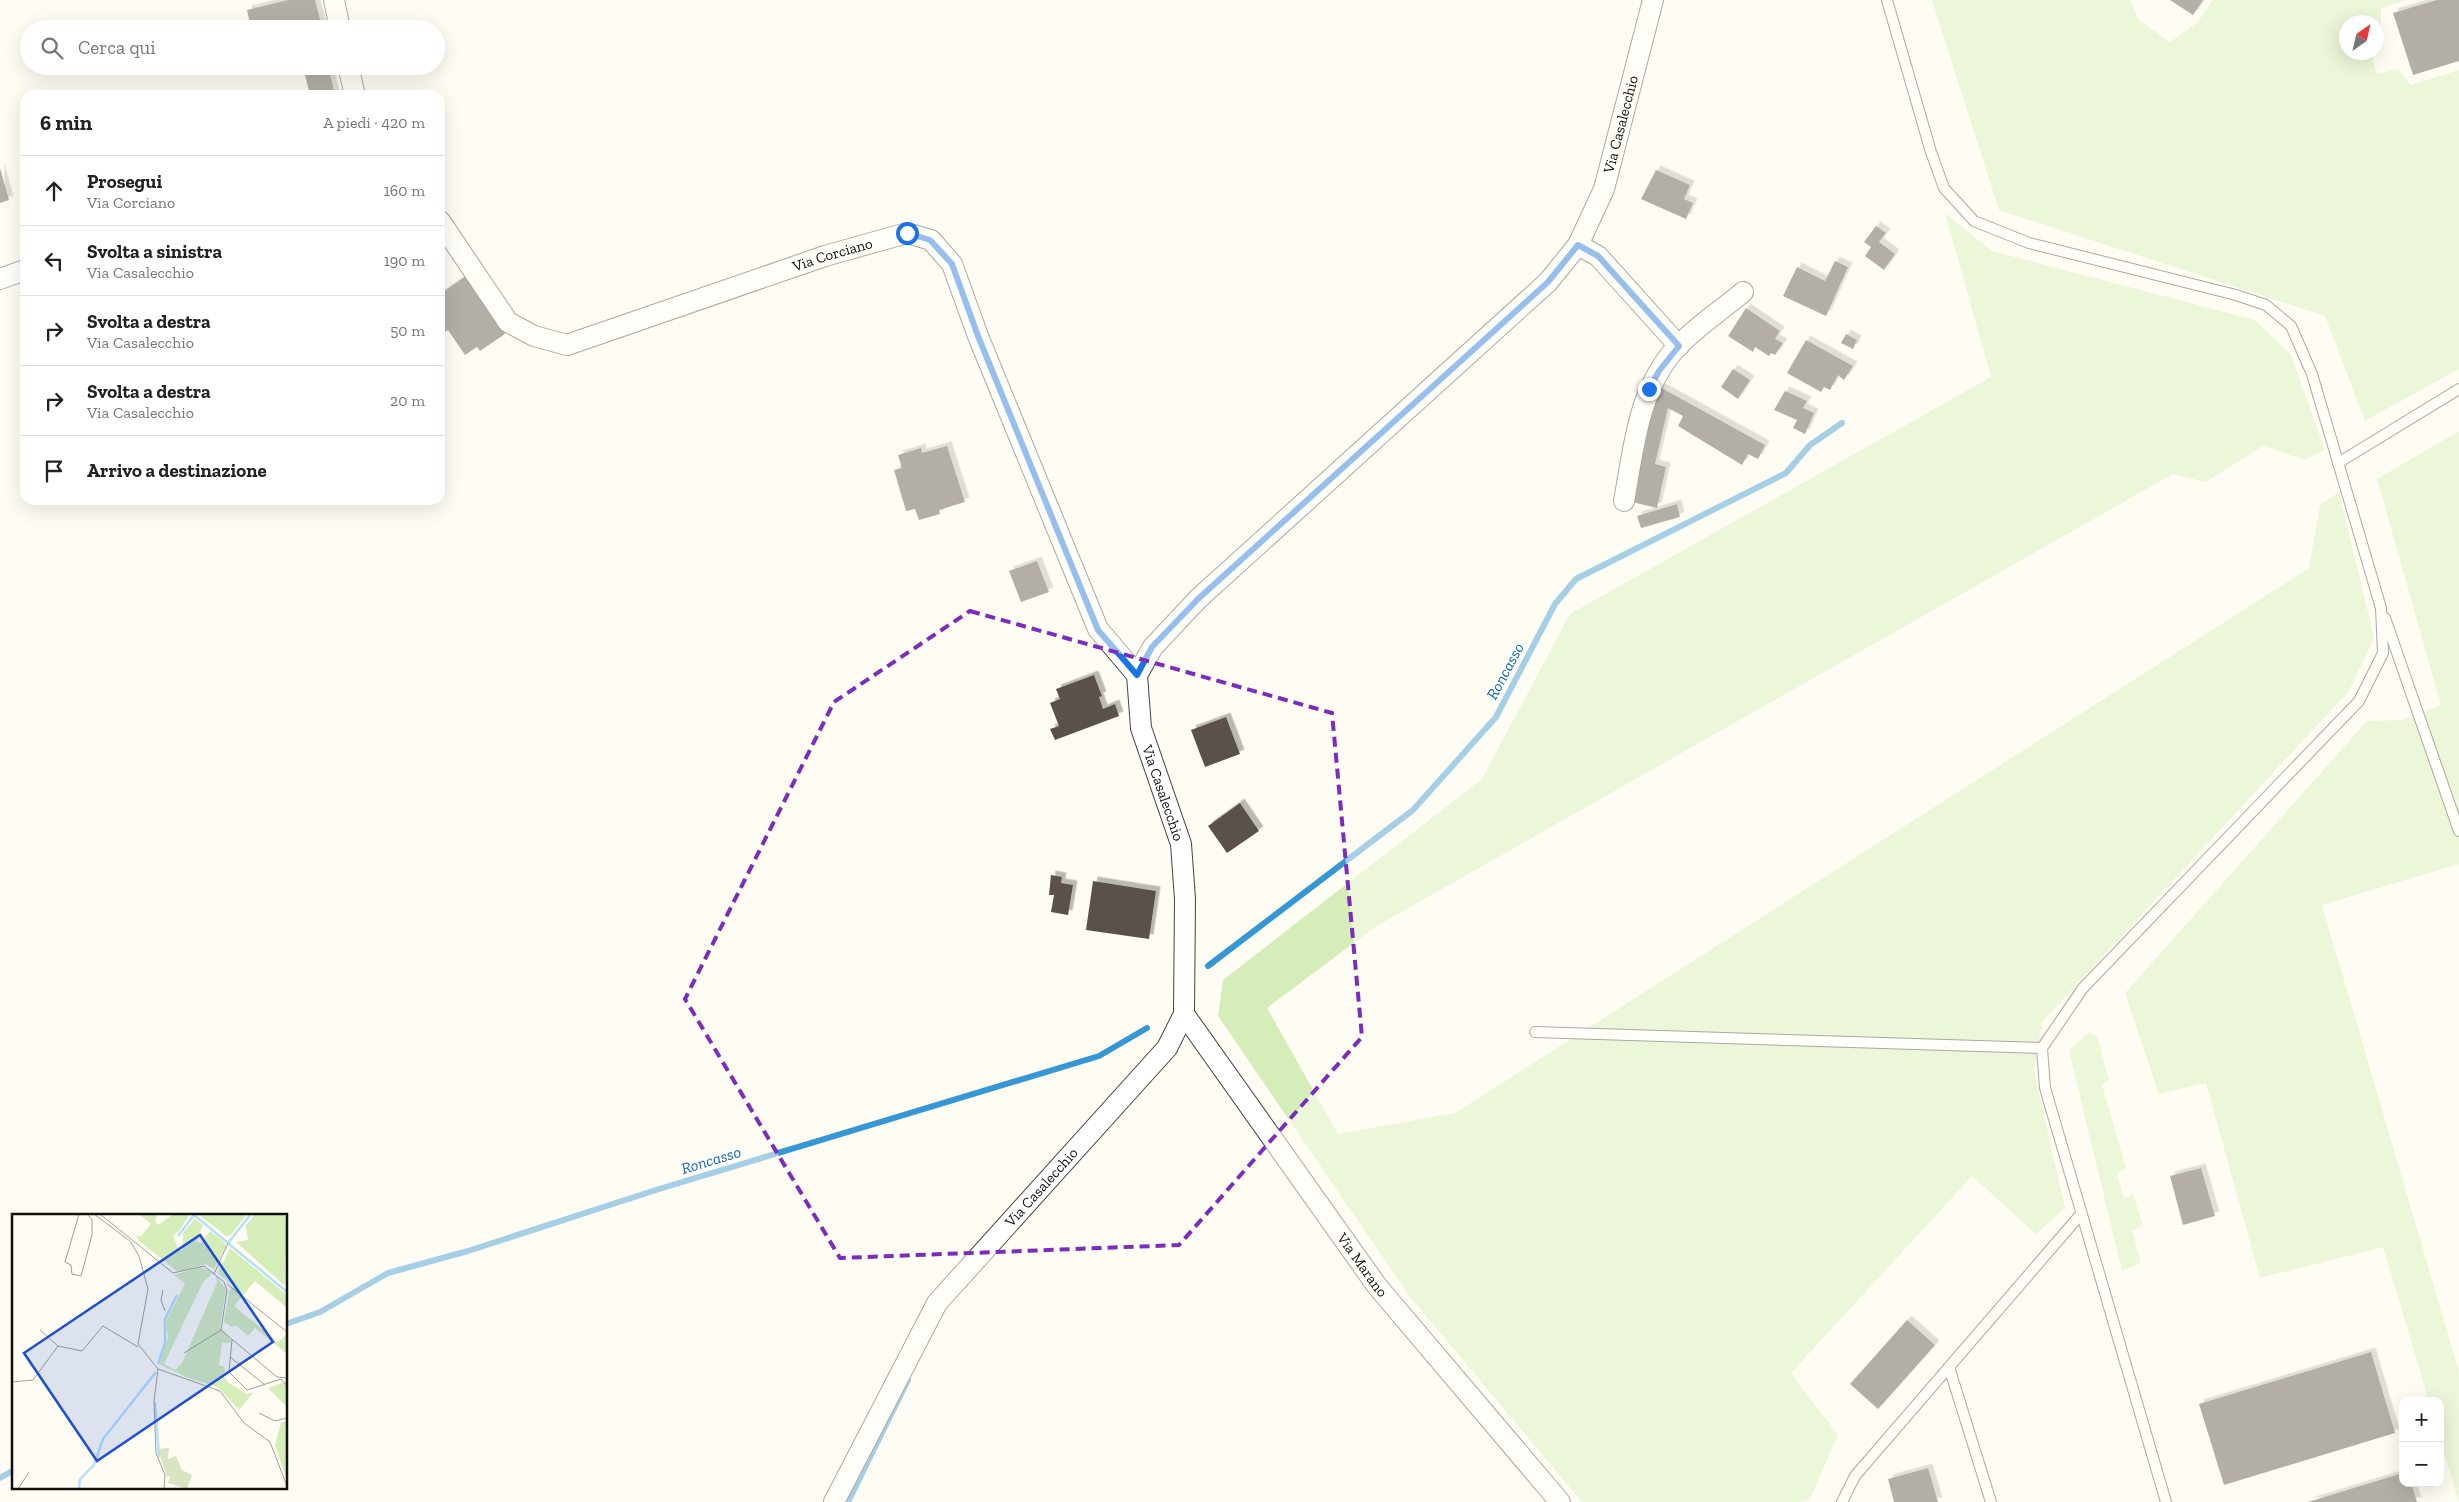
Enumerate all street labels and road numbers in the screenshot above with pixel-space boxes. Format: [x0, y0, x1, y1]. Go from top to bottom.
street label: Via Casalecchio [1599, 73, 1642, 176]
street label: Via Corciano [789, 234, 875, 276]
street label: Via Casalecchio [1138, 742, 1188, 844]
street label: Via Casalecchio [1000, 1144, 1082, 1231]
street label: Via Marano [1333, 1229, 1392, 1301]

